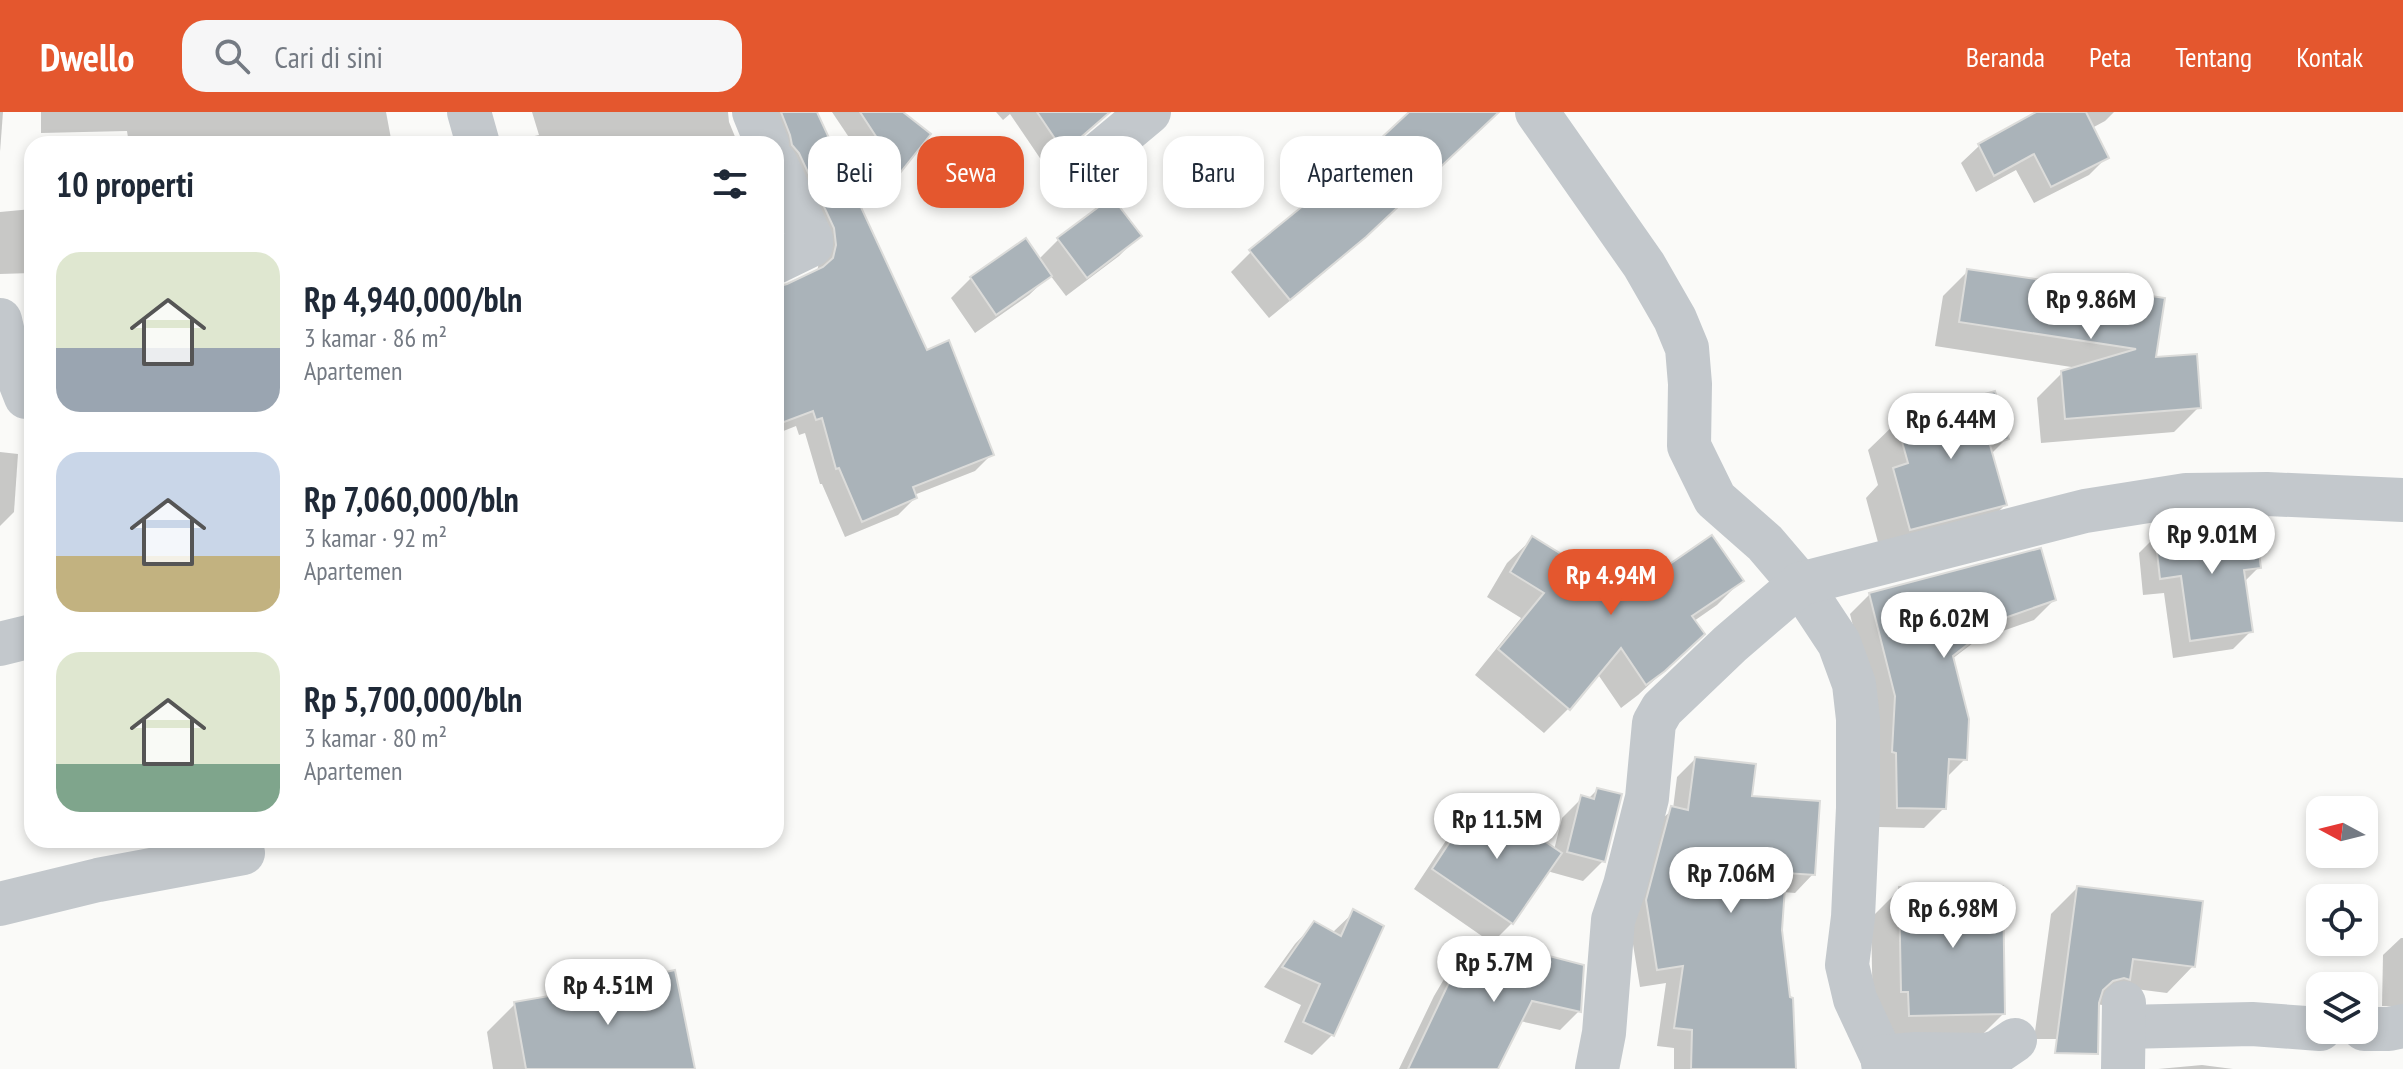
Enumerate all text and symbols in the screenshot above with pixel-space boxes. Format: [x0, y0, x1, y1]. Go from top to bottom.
search box [182, 20, 742, 92]
text: Dwello [40, 32, 134, 81]
icon: search [210, 34, 254, 78]
text: Cari di sini [274, 37, 383, 76]
text: Beranda [1966, 38, 2045, 75]
text: Peta [2089, 38, 2131, 75]
text: Tentang [2175, 38, 2252, 75]
text: Kontak [2296, 38, 2363, 75]
chip: Beli [808, 136, 901, 208]
chip: Sewa [917, 136, 1024, 208]
chip: Filter [1040, 136, 1147, 208]
chip: Baru [1163, 136, 1264, 208]
chip: Apartemen [1280, 136, 1442, 208]
text: 10 properti [56, 162, 194, 206]
icon: filters [708, 162, 752, 206]
pin: Rp 9.86M [2008, 273, 2174, 341]
text: Rp 4,940,000/bln [304, 277, 522, 321]
text: Rp 9.86M [2046, 282, 2136, 315]
icon: home [120, 284, 216, 380]
text: 3 kamar · 86 m² [304, 321, 447, 354]
text: Apartemen [304, 354, 403, 387]
pin: Rp 6.44M [1868, 393, 2034, 461]
text: Rp 6.44M [1906, 402, 1996, 435]
text: Rp 7,060,000/bln [304, 477, 519, 521]
icon: home [120, 484, 216, 580]
pin: Rp 9.01M [2129, 508, 2295, 576]
text: Rp 9.01M [2167, 517, 2257, 550]
text: 3 kamar · 92 m² [304, 521, 447, 554]
pin: Rp 4.94M [1528, 549, 1694, 617]
text: Apartemen [304, 554, 403, 587]
text: Rp 4.94M [1566, 558, 1656, 591]
pin: Rp 6.02M [1861, 592, 2027, 660]
text: Rp 6.02M [1899, 601, 1989, 634]
text: Rp 5,700,000/bln [304, 677, 522, 721]
icon: home [120, 684, 216, 780]
text: 3 kamar · 80 m² [304, 721, 447, 754]
text: Apartemen [304, 754, 403, 787]
pin: Rp 11.5M [1414, 793, 1580, 861]
north arrow [2306, 796, 2378, 868]
map controls [2306, 796, 2378, 1044]
text: Rp 11.5M [1452, 802, 1542, 835]
pin: Rp 7.06M [1648, 847, 1814, 915]
text: Rp 7.06M [1687, 856, 1775, 889]
pin: Rp 6.98M [1870, 882, 2036, 950]
button: locate [2306, 884, 2378, 956]
text: Rp 6.98M [1908, 891, 1998, 924]
pin: Rp 5.7M [1420, 936, 1568, 1004]
text: Rp 5.7M [1455, 945, 1533, 978]
pin: Rp 4.51M [525, 959, 691, 1027]
text: Rp 4.51M [563, 968, 653, 1001]
button: layers [2306, 972, 2378, 1044]

